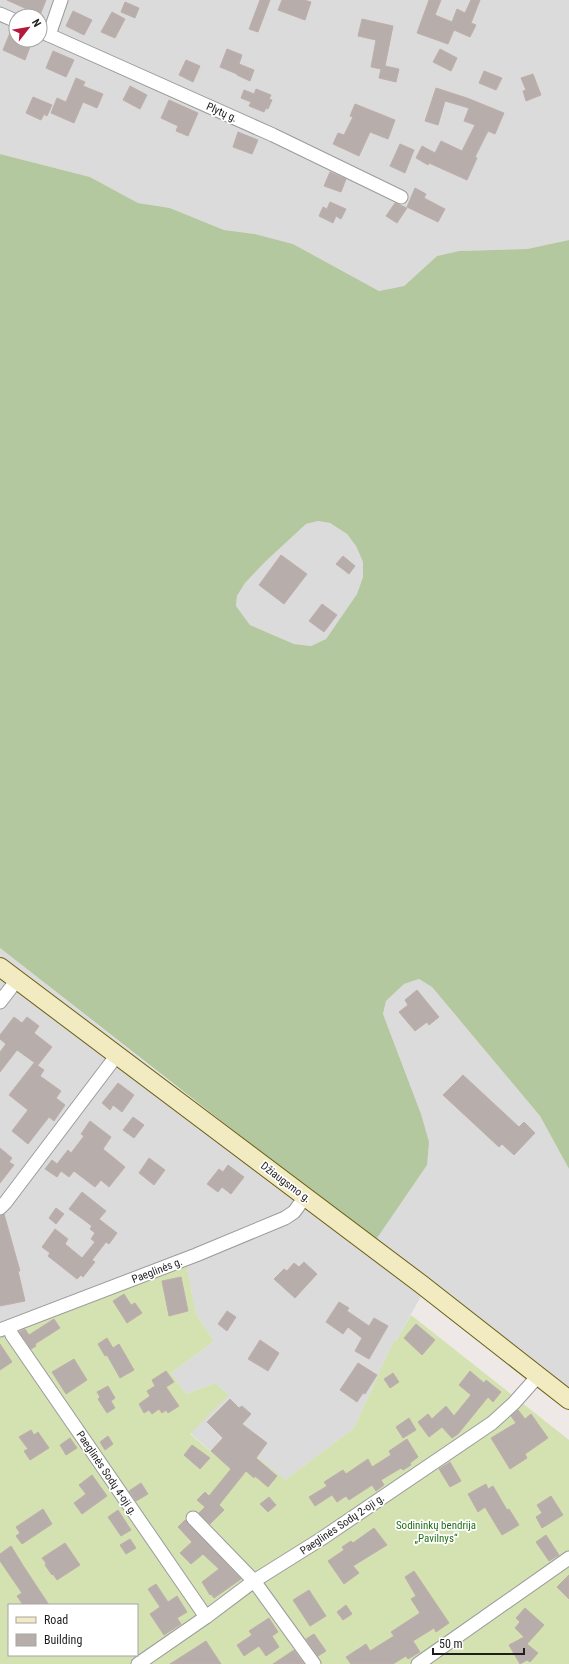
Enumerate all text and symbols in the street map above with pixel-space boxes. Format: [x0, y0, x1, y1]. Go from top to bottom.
north arrow [8, 8, 48, 48]
text: N [29, 17, 44, 30]
street label: Plytų g. [204, 100, 239, 125]
street label: Džiaugsmo g. [258, 1159, 313, 1205]
street label: Paeglinės g. [130, 1255, 184, 1286]
street label: Paeglinės Sodų 4-oji g. [74, 1429, 140, 1518]
street label: Paeglinės Sodų 2-oji g. [298, 1491, 387, 1557]
park label: Sodininkų bendrija „Pavilnys“ [396, 1519, 476, 1545]
legend [8, 1604, 138, 1656]
text: Road [44, 1613, 68, 1627]
scale bar [433, 1630, 524, 1656]
text: Building [44, 1633, 82, 1647]
text: 50 m [439, 1637, 463, 1651]

